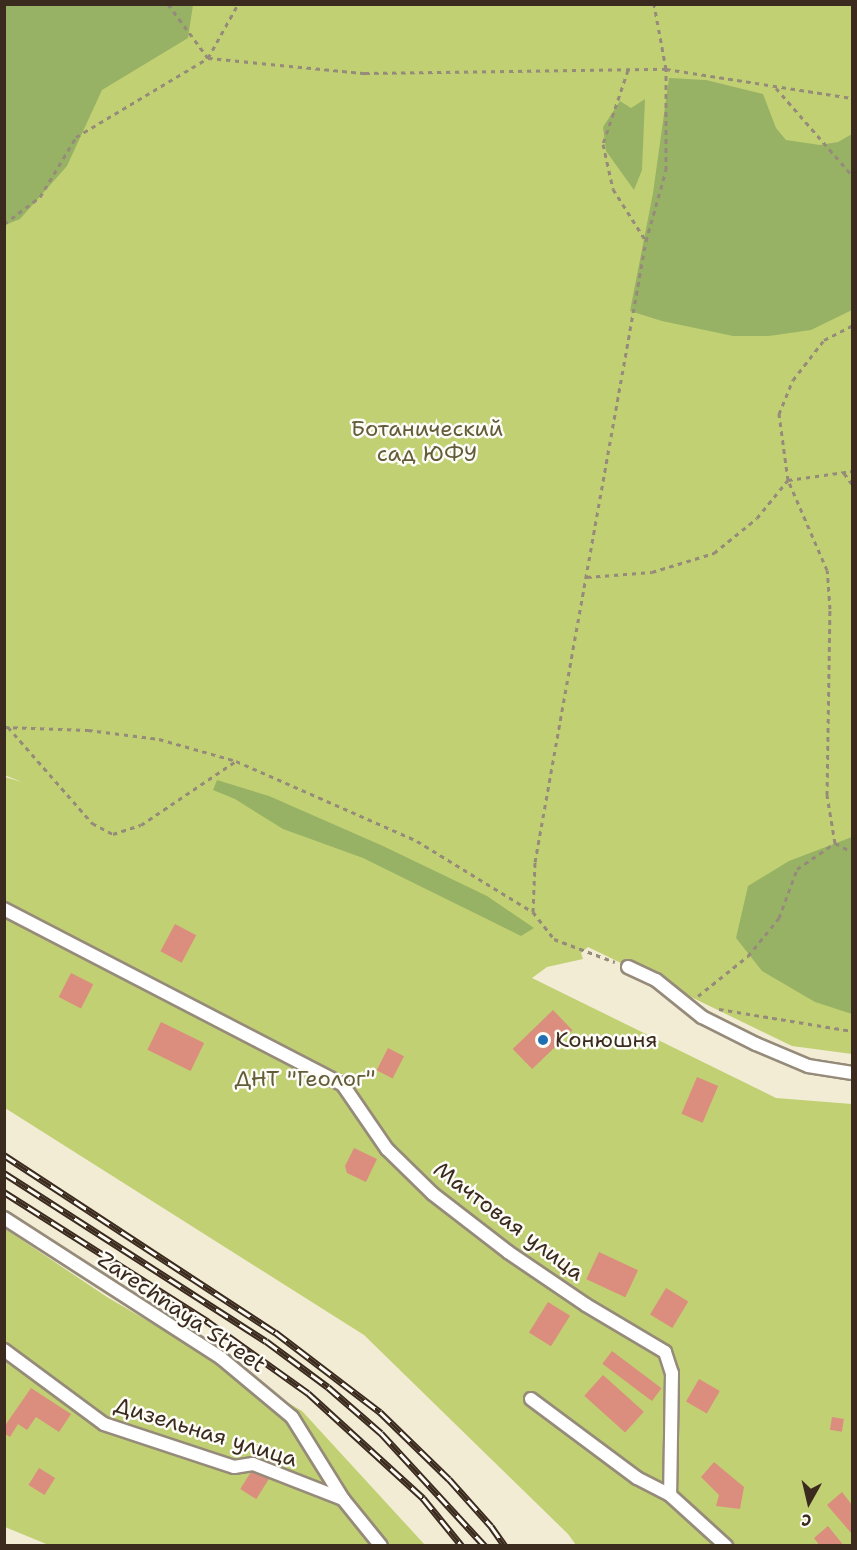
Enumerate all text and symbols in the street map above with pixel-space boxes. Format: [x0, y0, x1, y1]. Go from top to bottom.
park label: Ботанический сад ЮФУ [351, 415, 503, 466]
place label: Конюшня [555, 1027, 657, 1053]
marker: Конюшня [536, 1033, 550, 1047]
park label: ДНТ "Геолог" [235, 1066, 375, 1092]
street label: Мачтовая улица [429, 1156, 589, 1286]
street label: Zarechnaya Street [93, 1246, 271, 1378]
street label: Дизельная улица [111, 1392, 301, 1472]
north arrow [779, 1472, 839, 1532]
text: С [800, 1509, 813, 1531]

